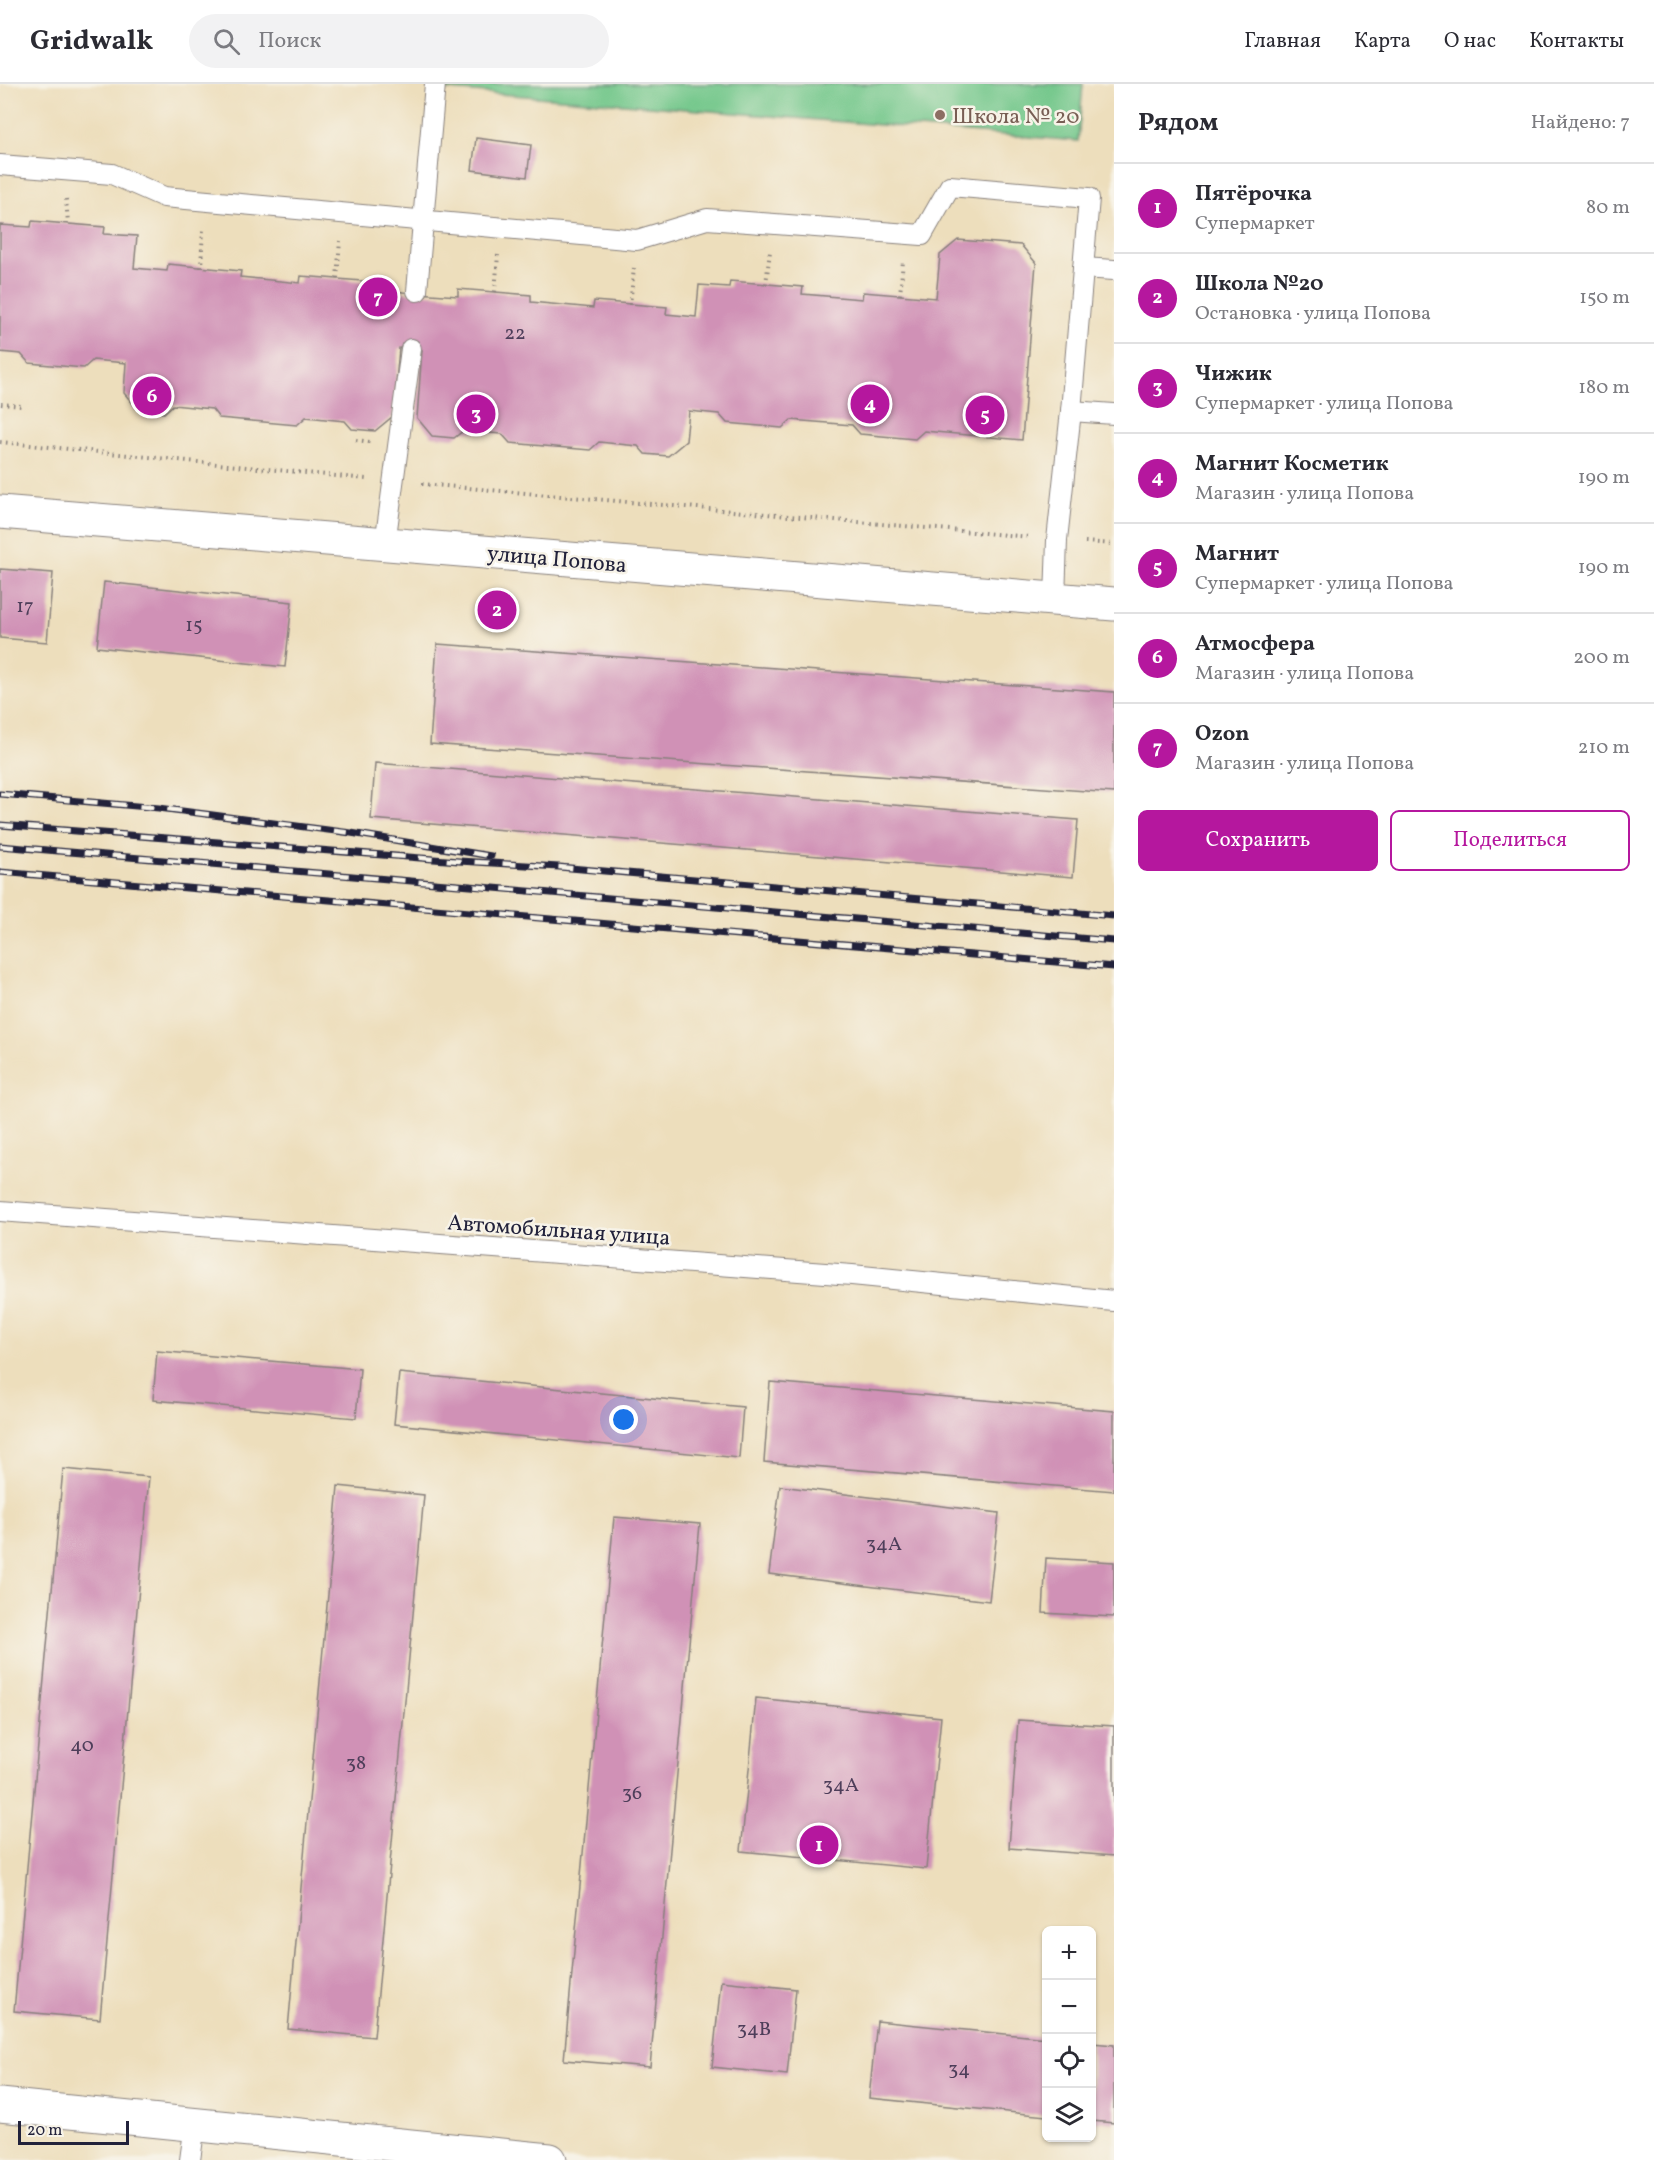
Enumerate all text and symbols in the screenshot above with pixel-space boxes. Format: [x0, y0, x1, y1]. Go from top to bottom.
search box [189, 14, 609, 68]
text: Gridwalk [30, 22, 153, 61]
icon: search [210, 25, 243, 58]
text: Поиск [258, 26, 321, 57]
text: Главная [1244, 27, 1321, 56]
text: Карта [1354, 27, 1411, 56]
text: О нас [1444, 27, 1496, 56]
text: Контакты [1529, 27, 1624, 56]
place label: Школа № 20 [952, 102, 1080, 133]
text: Рядом [1138, 105, 1218, 141]
marker: Школа № 20 [933, 108, 947, 122]
text: Найдено: 7 [1531, 109, 1630, 137]
text: Пятёрочка [1195, 179, 1312, 210]
text: 1 [1153, 194, 1162, 222]
text: 80 m [1586, 194, 1630, 222]
text: Супермаркет [1195, 210, 1315, 238]
text: Школа №20 [1195, 269, 1324, 300]
pin: 7 [358, 274, 398, 320]
text: 2 [1152, 284, 1163, 312]
text: 150 m [1579, 284, 1630, 312]
text: Остановка · улица Попова [1195, 300, 1431, 328]
house number: 22 [504, 320, 526, 348]
text: Чижик [1195, 359, 1272, 390]
pin: 6 [132, 374, 172, 418]
text: 3 [1152, 374, 1163, 402]
text: 180 m [1578, 374, 1630, 402]
pin: 4 [850, 382, 890, 426]
text: Супермаркет · улица Попова [1195, 390, 1454, 418]
pin: 3 [456, 392, 496, 436]
pin: 5 [966, 392, 1004, 438]
text: Магнит Косметик [1195, 449, 1389, 480]
text: 4 [1151, 464, 1164, 492]
text: 190 m [1578, 464, 1630, 492]
text: Магазин · улица Попова [1195, 480, 1414, 508]
street label: улица Попова [486, 539, 628, 582]
text: Магнит [1195, 539, 1279, 570]
text: 5 [1153, 554, 1162, 582]
text: 190 m [1578, 554, 1630, 582]
text: Супермаркет · улица Попова [1195, 570, 1454, 598]
pin: 2 [478, 588, 516, 632]
house number: 17 [16, 593, 34, 621]
house number: 15 [185, 612, 203, 640]
text: Атмосфера [1195, 629, 1315, 660]
text: 6 [1152, 644, 1163, 672]
text: 200 m [1573, 644, 1630, 672]
text: Магазин · улица Попова [1195, 660, 1414, 688]
text: Ozon [1195, 719, 1250, 750]
text: 7 [1153, 734, 1162, 762]
text: 210 m [1578, 734, 1630, 762]
text: Магазин · улица Попова [1195, 750, 1414, 778]
button: Сохранить [1138, 810, 1378, 871]
button: Поделиться [1390, 810, 1630, 871]
street label: Автомобильная улица [446, 1208, 671, 1255]
your location [609, 1405, 638, 1434]
house number: 34А [866, 1531, 902, 1559]
house number: 40 [70, 1732, 94, 1760]
house number: 38 [346, 1750, 366, 1778]
house number: 34А [823, 1772, 859, 1800]
house number: 36 [622, 1780, 642, 1808]
pin: 1 [800, 1822, 838, 1868]
map controls [1042, 1926, 1096, 2142]
button: + [1042, 1926, 1096, 1980]
button: − [1042, 1980, 1096, 2034]
house number: 34В [737, 2016, 771, 2044]
button: locate [1042, 2034, 1096, 2088]
house number: 34 [948, 2056, 970, 2084]
button: layers [1042, 2088, 1096, 2142]
scale bar [18, 2118, 129, 2146]
text: 20 m [27, 2120, 62, 2142]

